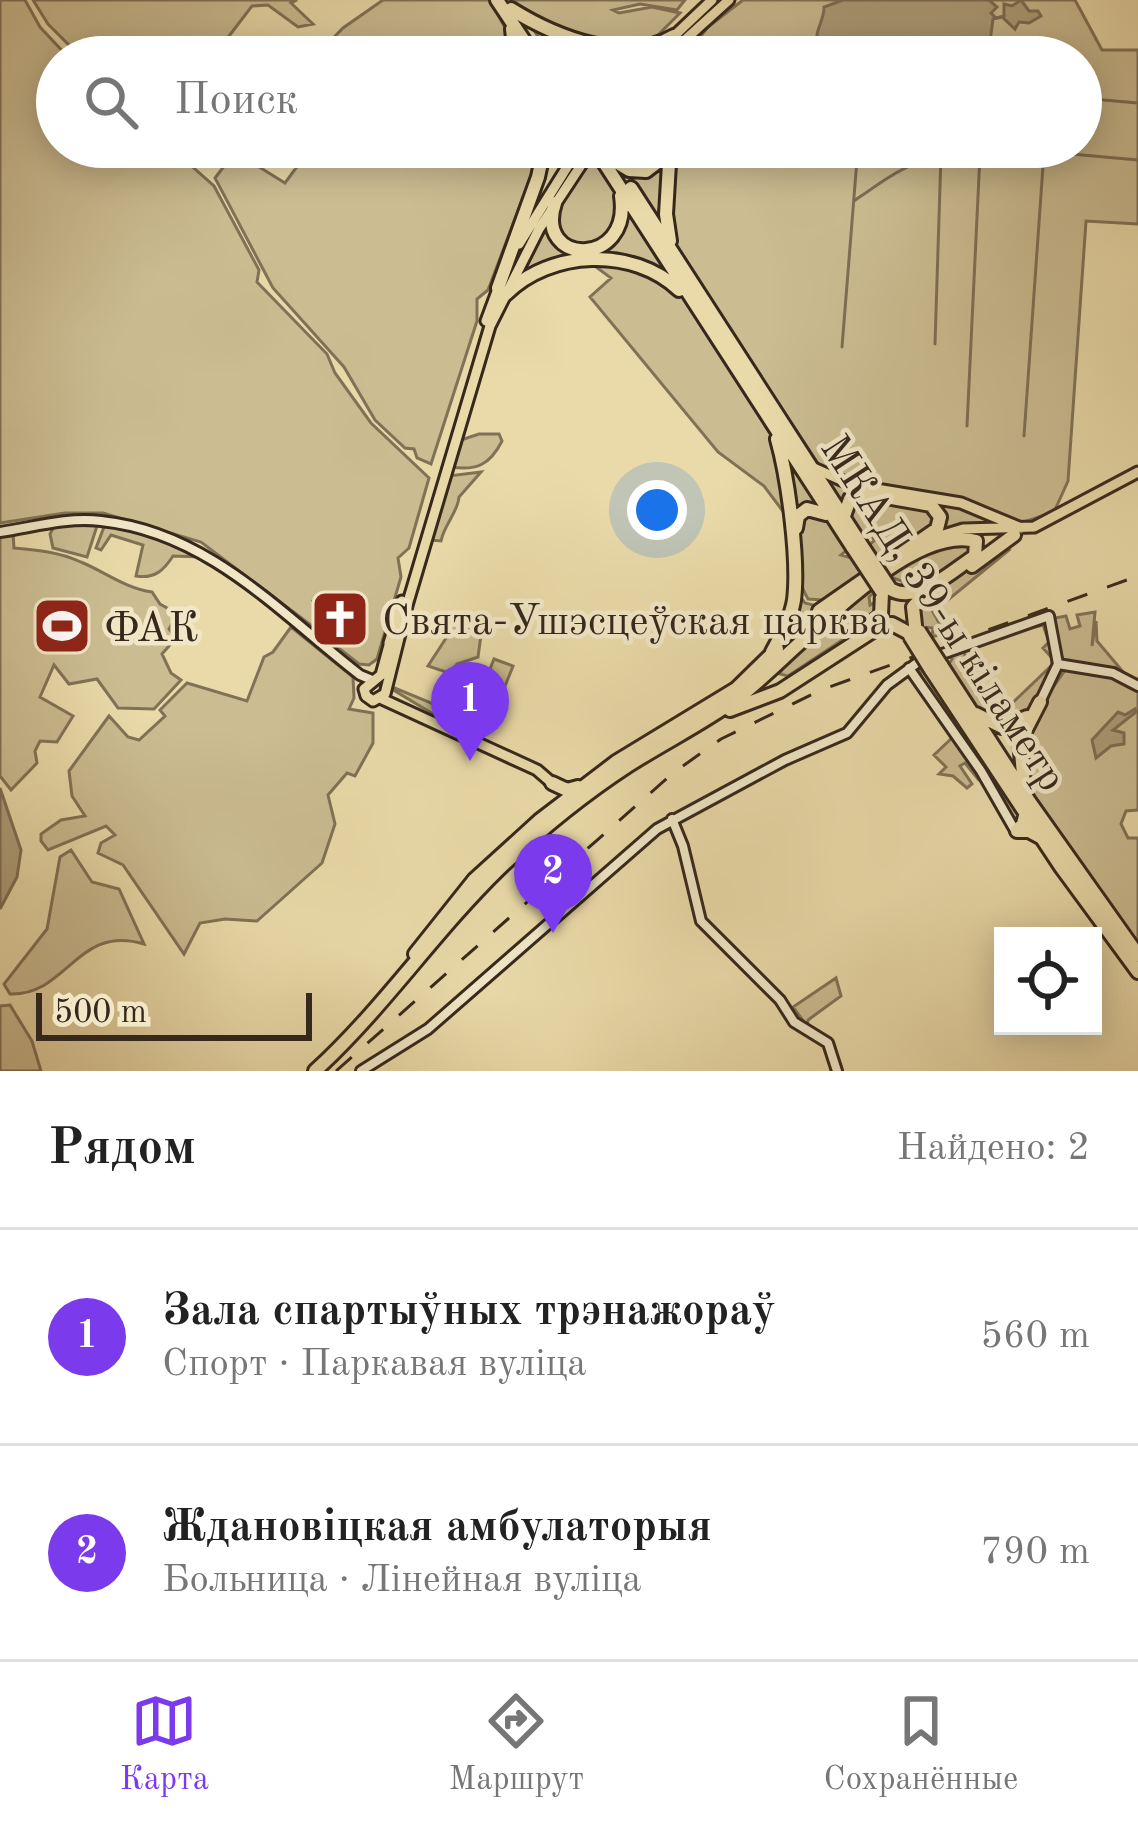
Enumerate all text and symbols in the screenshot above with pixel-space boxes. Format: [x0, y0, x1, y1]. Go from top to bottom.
search box [36, 36, 1102, 168]
icon: search [78, 69, 144, 135]
text: Поиск [174, 79, 298, 124]
street label: МКАД, 39-ы кіламетр [811, 429, 1072, 799]
your location [627, 480, 687, 540]
church icon: Свята-Ушэсцеўская царква [309, 588, 371, 650]
sports icon: ФАК [31, 595, 93, 657]
place label: Свята-Ушэсцеўская царква [382, 602, 890, 644]
place label: ФАК [104, 609, 199, 651]
pin: 1 [431, 662, 509, 761]
pin: 2 [514, 834, 592, 933]
map controls [994, 927, 1102, 1035]
button: locate [994, 927, 1102, 1035]
scale bar [36, 987, 312, 1040]
text: 500 m [54, 997, 147, 1030]
text: Рядом [48, 1124, 196, 1175]
text: Найдено: 2 [897, 1129, 1090, 1168]
text: Зала спартыўных трэнажораў [162, 1290, 776, 1335]
text: 1 [76, 1317, 98, 1356]
text: 560 m [980, 1317, 1090, 1356]
text: Спорт · Паркавая вуліца [162, 1345, 586, 1384]
text: Ждановіцкая амбулаторыя [162, 1506, 712, 1551]
text: 2 [76, 1533, 98, 1572]
text: 790 m [980, 1533, 1090, 1572]
text: Больница · Лінейная вуліца [162, 1561, 642, 1600]
tab: Карта [120, 1688, 209, 1801]
tab: Маршрут [449, 1688, 584, 1801]
tab: Сохранённые [824, 1688, 1018, 1801]

